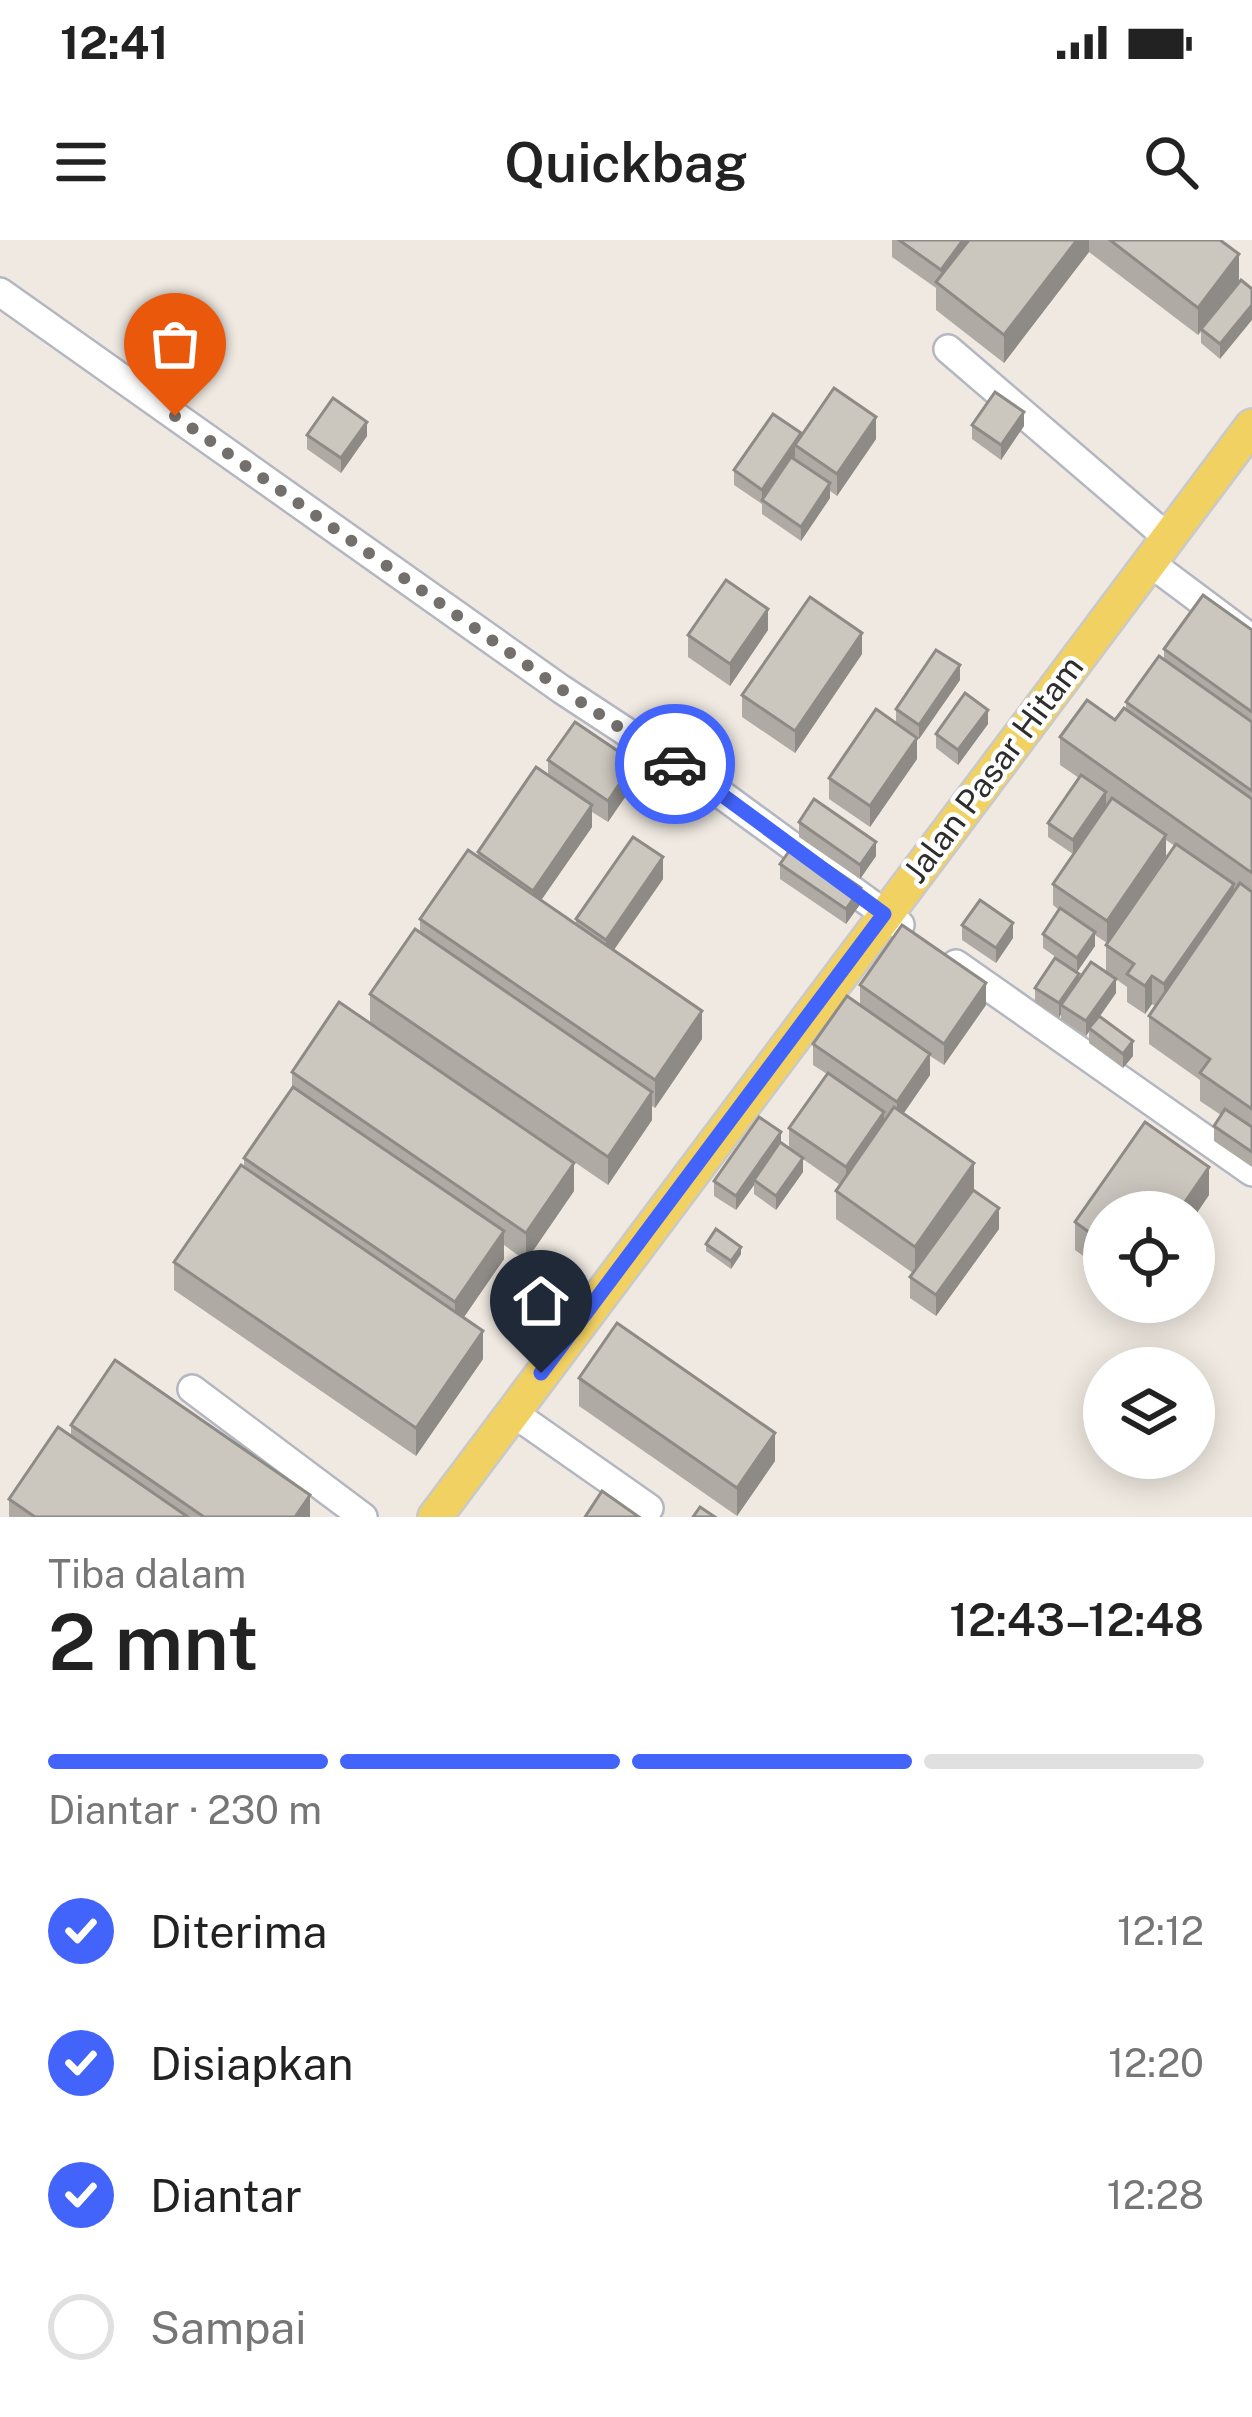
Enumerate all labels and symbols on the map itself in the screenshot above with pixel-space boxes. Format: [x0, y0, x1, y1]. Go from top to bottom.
pin [124, 293, 226, 416]
street label: Jalan Pasar Hitam [895, 648, 1091, 890]
courier [615, 704, 735, 824]
pin [490, 1250, 592, 1373]

